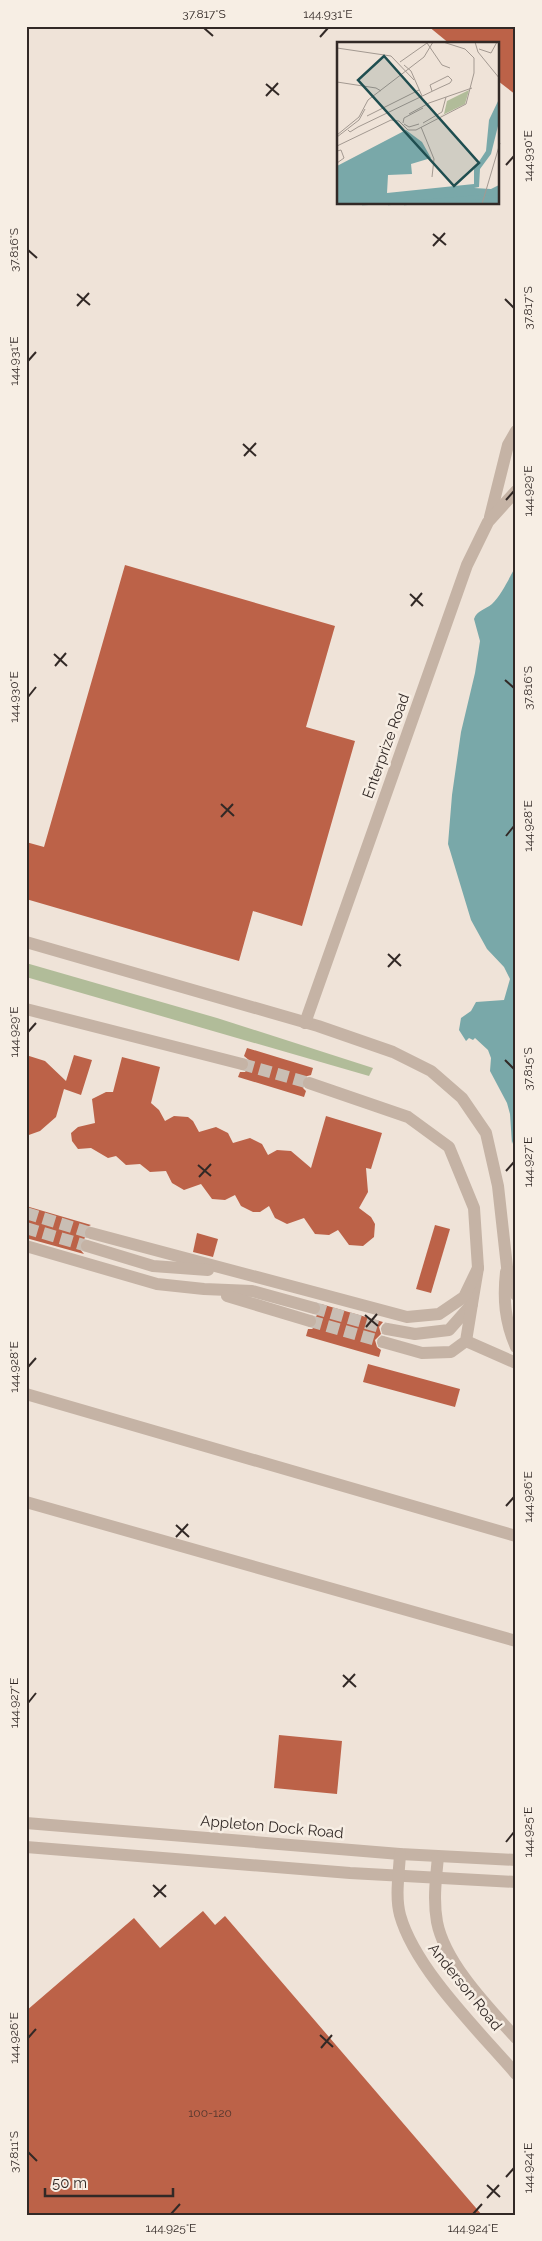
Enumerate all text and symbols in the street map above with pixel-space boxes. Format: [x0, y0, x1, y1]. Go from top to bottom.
text: 37.817°S [182, 7, 226, 21]
text: 144.931°E [303, 7, 353, 21]
inset map [337, 42, 500, 205]
text: 144.930°E [521, 130, 535, 182]
text: 37.816°S [7, 228, 21, 272]
text: 37.817°S [521, 286, 535, 330]
text: 144.931°E [7, 336, 21, 386]
text: 144.929°E [521, 466, 535, 516]
text: 37.816°S [521, 666, 535, 710]
text: 144.930°E [7, 671, 21, 723]
street label: Enterprize Road [359, 691, 413, 801]
text: 144.928°E [521, 800, 535, 852]
text: 144.929°E [7, 1007, 21, 1057]
text: 37.815°S [521, 1047, 535, 1091]
text: 144.927°E [521, 1137, 535, 1187]
text: 144.928°E [7, 1341, 21, 1393]
text: 144.926°E [521, 1471, 535, 1523]
text: 144.927°E [7, 1678, 21, 1728]
text: 144.925°E [521, 1807, 535, 1857]
street label: Appleton Dock Road [200, 1812, 344, 1842]
street label: Anderson Road [424, 1940, 506, 2034]
text: 144.926°E [7, 2012, 21, 2064]
house number: 100-120 [188, 2106, 232, 2120]
text: 37.811°S [7, 2131, 21, 2173]
text: 144.924°E [521, 2143, 535, 2193]
scale bar [45, 2166, 172, 2198]
text: 50 m [52, 2174, 87, 2192]
text: 144.925°E [146, 2221, 196, 2235]
text: 144.924°E [448, 2221, 498, 2235]

